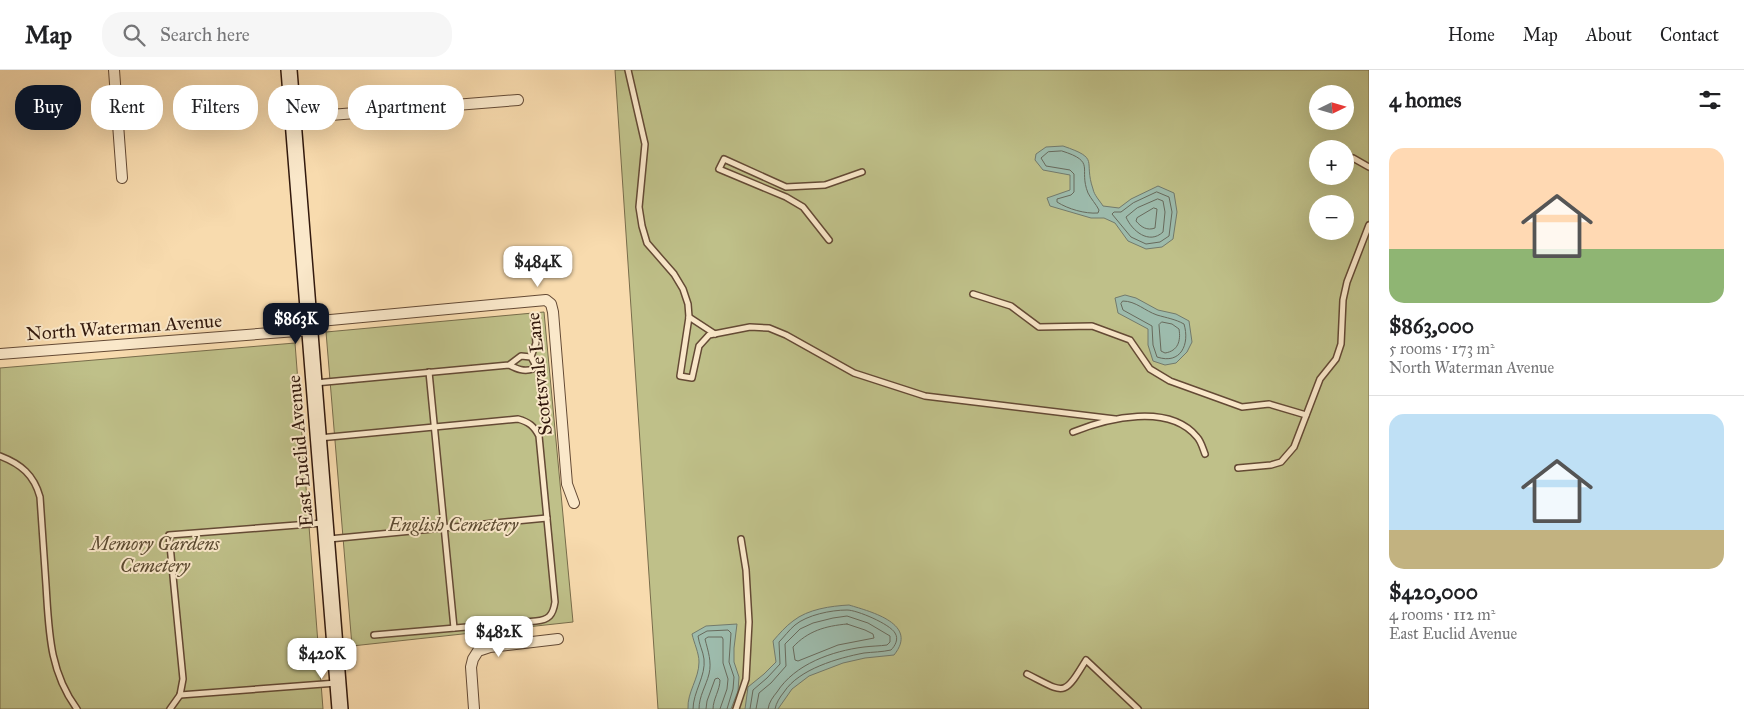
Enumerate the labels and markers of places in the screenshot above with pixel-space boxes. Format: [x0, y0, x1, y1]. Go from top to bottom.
pin: $484K [503, 246, 573, 288]
pin: $863K [261, 302, 331, 345]
pin: $482K [464, 616, 534, 658]
pin: $420K [287, 638, 357, 680]

